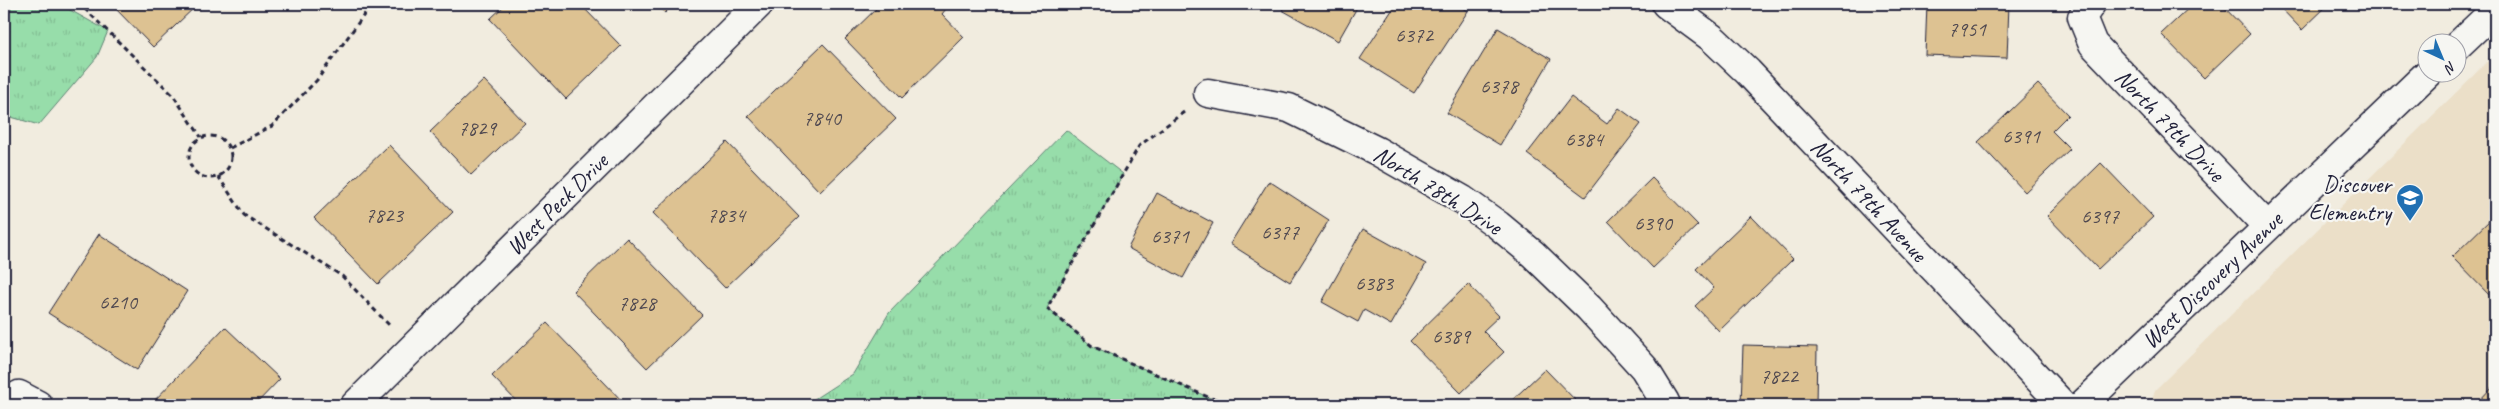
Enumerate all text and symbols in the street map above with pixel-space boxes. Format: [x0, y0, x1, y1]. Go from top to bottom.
house number: 7951 [1948, 16, 1987, 42]
house number: 6372 [1395, 22, 1434, 48]
north arrow [2416, 32, 2466, 82]
text: N [2440, 58, 2460, 78]
street label: North 79th Drive [2109, 62, 2233, 189]
house number: 6378 [1480, 73, 1520, 99]
house number: 7840 [803, 105, 842, 131]
house number: 7829 [458, 115, 497, 141]
house number: 6391 [2002, 123, 2041, 149]
house number: 6384 [1565, 126, 1605, 152]
street label: North 79th Avenue [1804, 132, 1935, 269]
street label: North 78th Drive [1368, 139, 1509, 242]
street label: West Peck Drive [500, 145, 616, 261]
place label: Discover Elementry [2308, 169, 2393, 227]
school or university icon: Discover Elementry [2395, 183, 2425, 222]
house number: 7823 [365, 202, 404, 228]
house number: 7834 [707, 202, 747, 228]
house number: 6397 [2081, 203, 2120, 229]
street label: West Discovery Avenue [2135, 204, 2290, 355]
house number: 6390 [1634, 210, 1673, 236]
house number: 6377 [1261, 219, 1300, 245]
house number: 6371 [1151, 223, 1190, 249]
house number: 6383 [1355, 270, 1394, 296]
house number: 6210 [99, 289, 138, 315]
house number: 7828 [618, 290, 658, 316]
house number: 6389 [1432, 323, 1471, 349]
house number: 7822 [1760, 363, 1799, 389]

